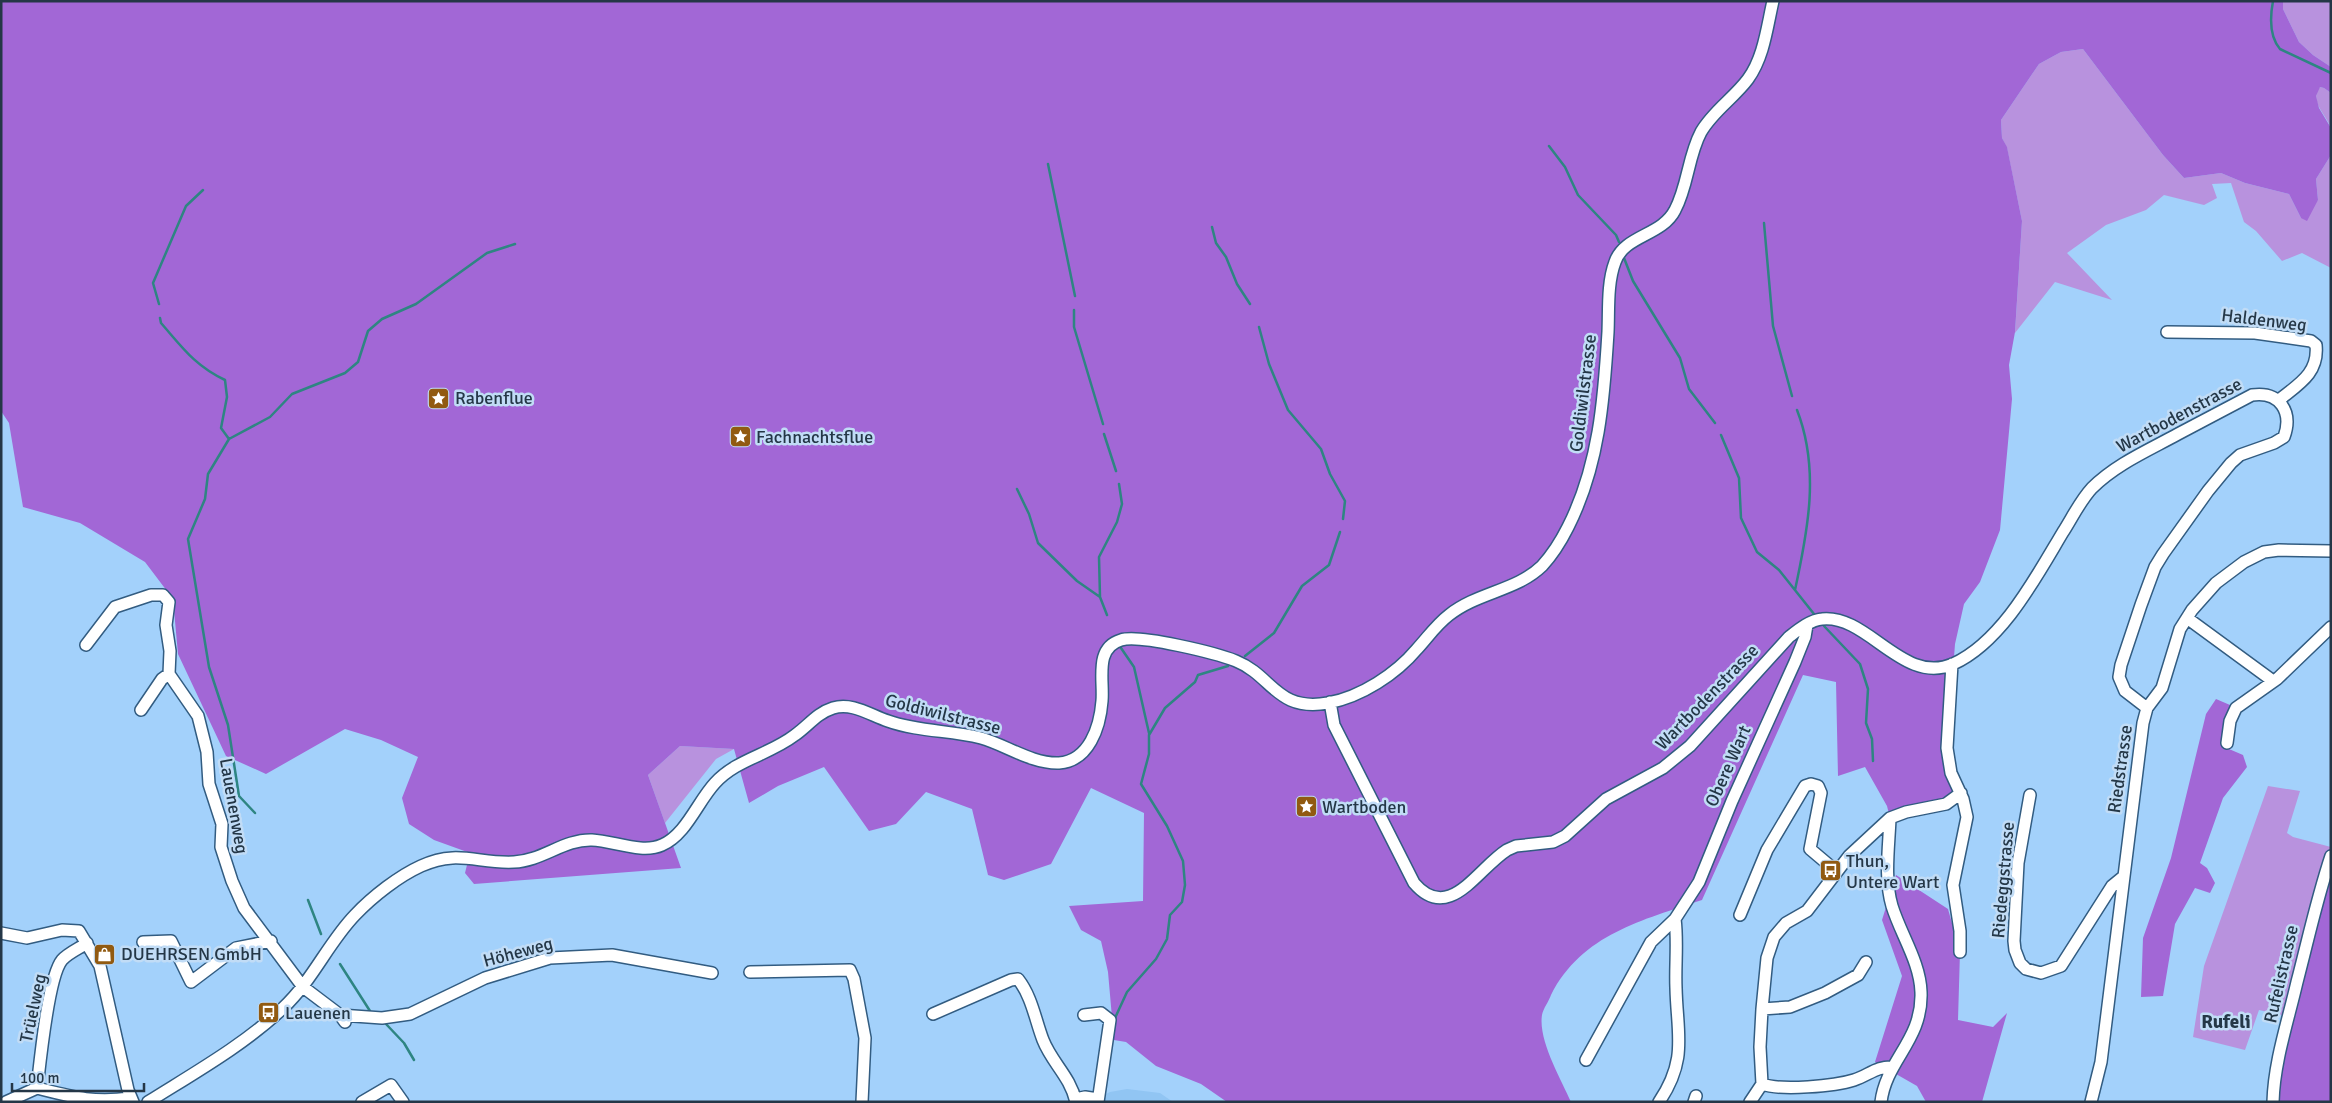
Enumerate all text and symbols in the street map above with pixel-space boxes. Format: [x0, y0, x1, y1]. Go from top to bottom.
street label: Haldenweg [2220, 304, 2308, 336]
street label: Goldiwilstrasse [1565, 333, 1601, 453]
street label: Wartbodenstrasse [2113, 373, 2245, 457]
place icon: Rabenflue [427, 386, 451, 410]
place label: Rabenflue [455, 387, 533, 409]
place icon: Fachnachtsflue [728, 425, 752, 449]
place label: Fachnachtsflue [756, 426, 873, 448]
street label: Wartbodenstrasse [1651, 639, 1763, 755]
street label: Goldiwilstrasse [883, 689, 1003, 739]
street label: Obere Wart [1700, 722, 1756, 810]
street label: Riedstrasse [2103, 724, 2137, 814]
street label: Lauenenweg [215, 756, 253, 856]
place icon: Wartboden [1294, 795, 1318, 819]
place label: Wartboden [1322, 796, 1406, 818]
street label: Riedeggstrasse [1987, 821, 2019, 939]
place label: Thun, Untere Wart [1846, 850, 1939, 893]
bus stop icon: Thun, Untere Wart [1818, 859, 1842, 883]
street label: Rufelistrasse [2259, 923, 2303, 1025]
street label: Höheweg [481, 932, 555, 972]
shop icon: DUEHRSEN GmbH [93, 942, 117, 966]
place label: DUEHRSEN GmbH [121, 943, 262, 965]
street label: Trüelweg [15, 972, 51, 1044]
bus stop icon: Lauenen [257, 1001, 281, 1025]
place label: Lauenen [285, 1002, 351, 1024]
district label: Rufeli [2201, 1010, 2251, 1034]
scale bar [12, 1060, 145, 1092]
text: 100 m [20, 1069, 60, 1087]

